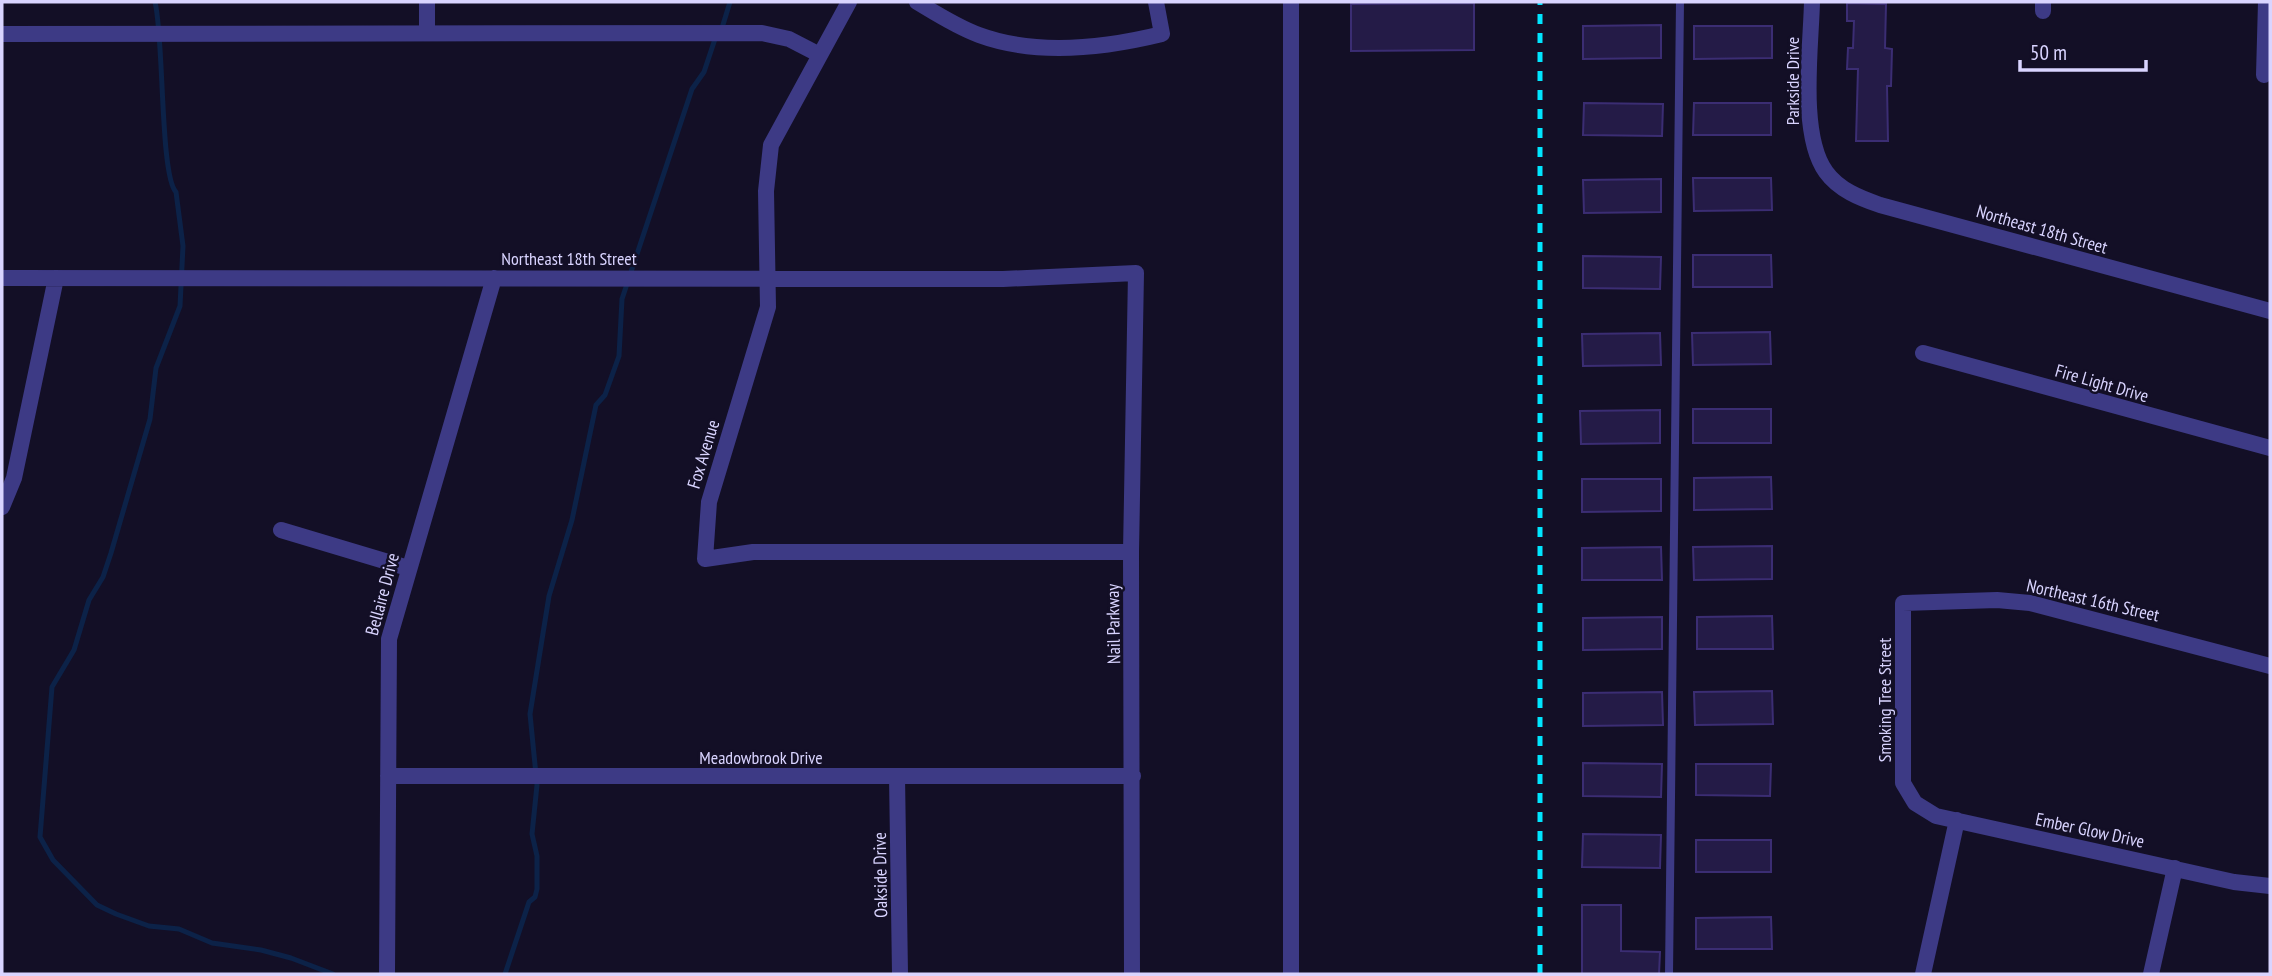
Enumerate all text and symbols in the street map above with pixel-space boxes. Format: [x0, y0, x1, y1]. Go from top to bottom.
scale bar [2020, 28, 2146, 72]
street label: Parkside Drive [1781, 37, 1804, 125]
text: 50 m [2030, 39, 2067, 66]
street label: Northeast 18th Street [1974, 199, 2110, 259]
street label: Northeast 18th Street [501, 247, 637, 270]
street label: Fire Light Drive [2053, 359, 2151, 407]
street label: Fox Avenue [682, 417, 724, 491]
street label: Bellaire Drive [360, 550, 404, 638]
street label: Northeast 16th Street [2024, 574, 2162, 626]
street label: Nail Parkway [1101, 584, 1125, 664]
street label: Smoking Tree Street [1873, 638, 1896, 762]
street label: Meadowbrook Drive [699, 746, 823, 769]
street label: Ember Glow Drive [2033, 807, 2147, 853]
street label: Oakside Drive [868, 832, 892, 918]

